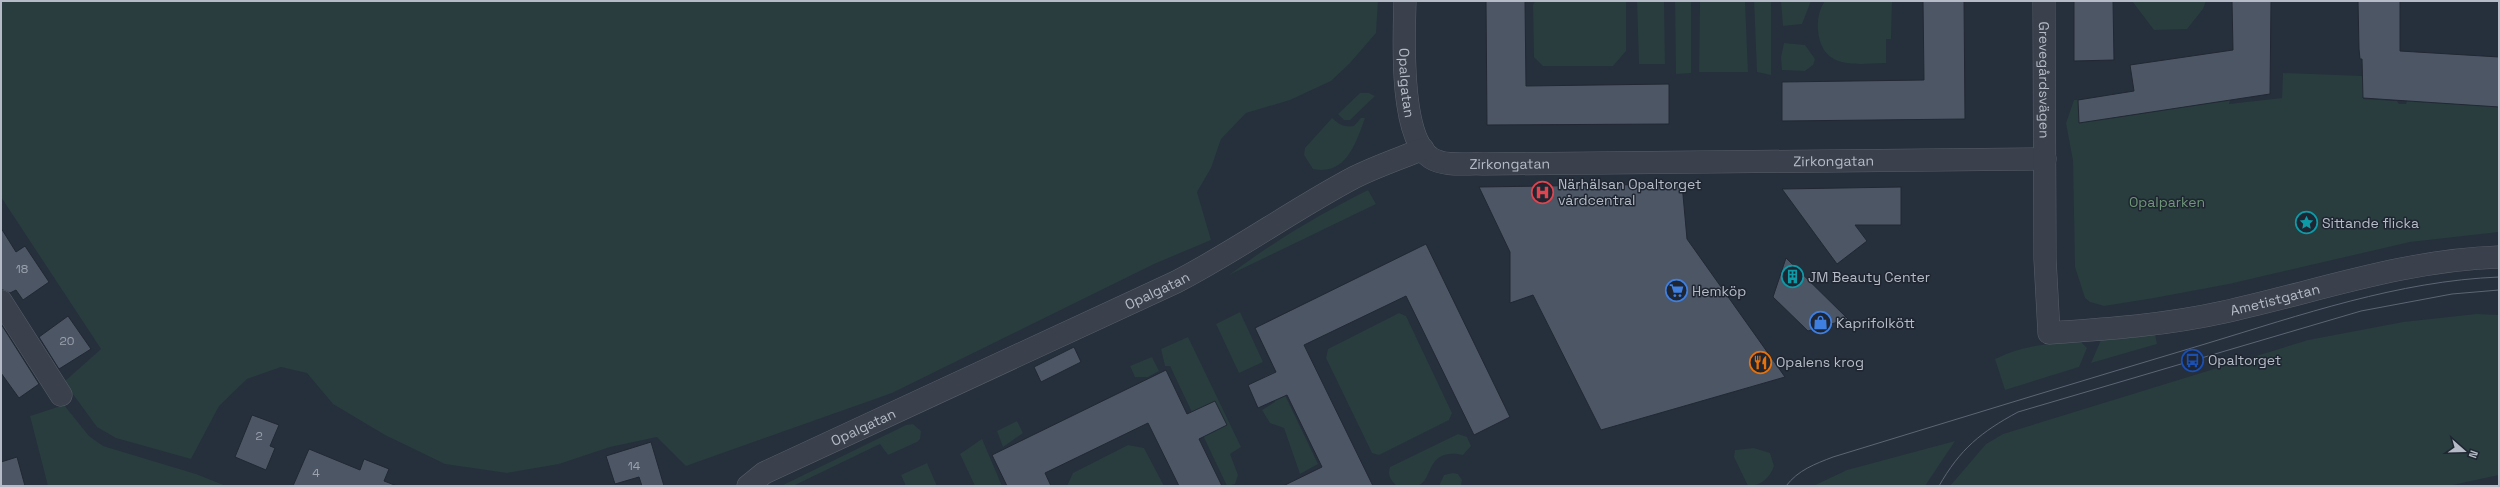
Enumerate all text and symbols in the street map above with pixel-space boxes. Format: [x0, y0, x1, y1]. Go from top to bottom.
street label: Grevegårdsvägen [2035, 21, 2054, 139]
street label: Opalgatan [1395, 48, 1419, 119]
street label: Zirkongatan [1793, 152, 1874, 170]
street label: Zirkongatan [1469, 154, 1550, 173]
place label: Närhälsan Opaltorget vårdcentral [1558, 175, 1701, 209]
hospital icon: Närhälsan Opaltorget vårdcentral [1530, 179, 1556, 205]
park label: Opalparken [2129, 193, 2205, 211]
place icon: Sittande flicka [2294, 210, 2320, 236]
place label: Sittande flicka [2322, 214, 2419, 232]
house number: 18 [16, 261, 28, 277]
building icon: JM Beauty Center [1780, 264, 1806, 290]
street label: Opalgatan [1122, 267, 1193, 314]
place label: JM Beauty Center [1808, 268, 1930, 286]
supermarket icon: Hemköp [1664, 278, 1690, 304]
street label: Ametistgatan [2228, 280, 2322, 319]
place label: Hemköp [1692, 282, 1746, 300]
shop icon: Kaprifolkött [1807, 310, 1833, 336]
place label: Kaprifolkött [1836, 314, 1915, 332]
house number: 20 [60, 333, 74, 349]
bus stop icon: Opaltorget [2179, 347, 2205, 373]
restaurant icon: Opalens krog [1748, 349, 1774, 375]
place label: Opaltorget [2208, 351, 2281, 369]
place label: Opalens krog [1776, 353, 1864, 371]
street label: Opalgatan [828, 404, 899, 450]
house number: 2 [255, 428, 263, 444]
north arrow [2444, 431, 2484, 471]
text: N [2466, 449, 2481, 460]
house number: 14 [628, 458, 641, 474]
house number: 4 [312, 465, 320, 481]

